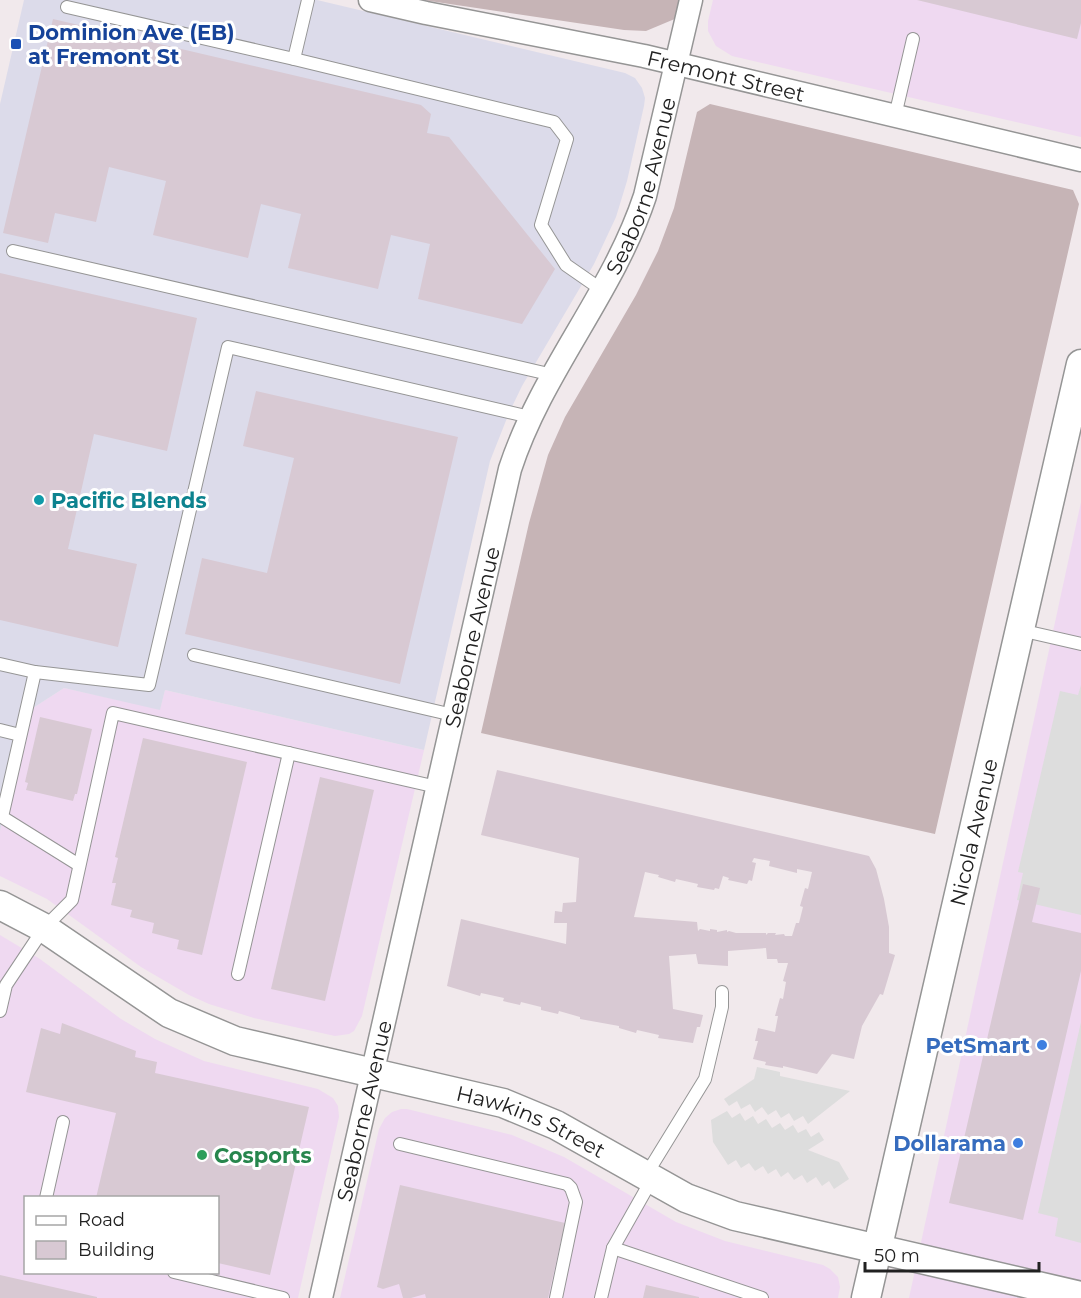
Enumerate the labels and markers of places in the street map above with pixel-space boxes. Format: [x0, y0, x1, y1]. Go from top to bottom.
place label: Dominion Ave (EB) at Fremont St [28, 20, 235, 69]
marker: Dominion Ave (EB) at Fremont St [9, 37, 23, 51]
place label: Pacific Blends [51, 488, 207, 513]
marker: Pacific Blends [32, 493, 46, 507]
place label: PetSmart [926, 1033, 1030, 1058]
marker: PetSmart [1035, 1038, 1049, 1052]
place label: Dollarama [893, 1131, 1006, 1156]
marker: Dollarama [1011, 1136, 1025, 1150]
place label: Cosports [214, 1143, 312, 1168]
marker: Cosports [195, 1148, 209, 1162]

